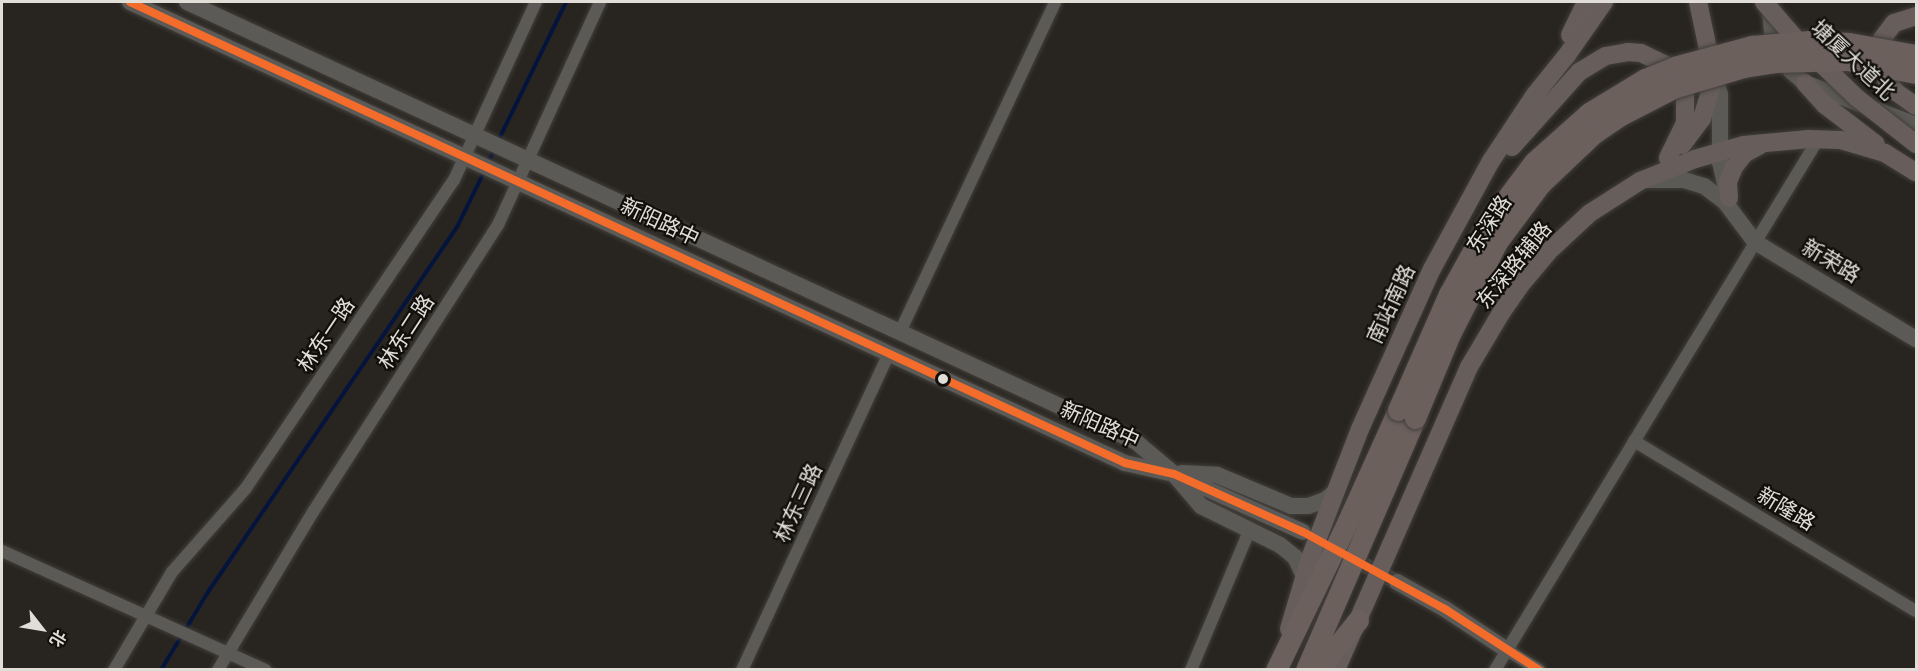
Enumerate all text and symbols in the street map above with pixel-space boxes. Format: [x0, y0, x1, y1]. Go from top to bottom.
street label: 塘厦大道北 [1806, 15, 1900, 105]
street label: 东深路 [1461, 191, 1517, 257]
street label: 新阳路中 [617, 193, 703, 251]
street label: 东深路辅路 [1471, 216, 1557, 314]
street label: 新荣路 [1798, 234, 1864, 288]
street label: 南站南路 [1362, 261, 1420, 347]
street label: 林东二路 [373, 290, 439, 374]
street label: 林东一路 [292, 293, 360, 377]
unlabelled marker [937, 373, 949, 385]
street label: 新阳路中 [1057, 396, 1143, 454]
street label: 林东三路 [769, 460, 827, 546]
street label: 新隆路 [1753, 482, 1819, 536]
north arrow [12, 599, 72, 659]
text: 北 [46, 627, 70, 650]

